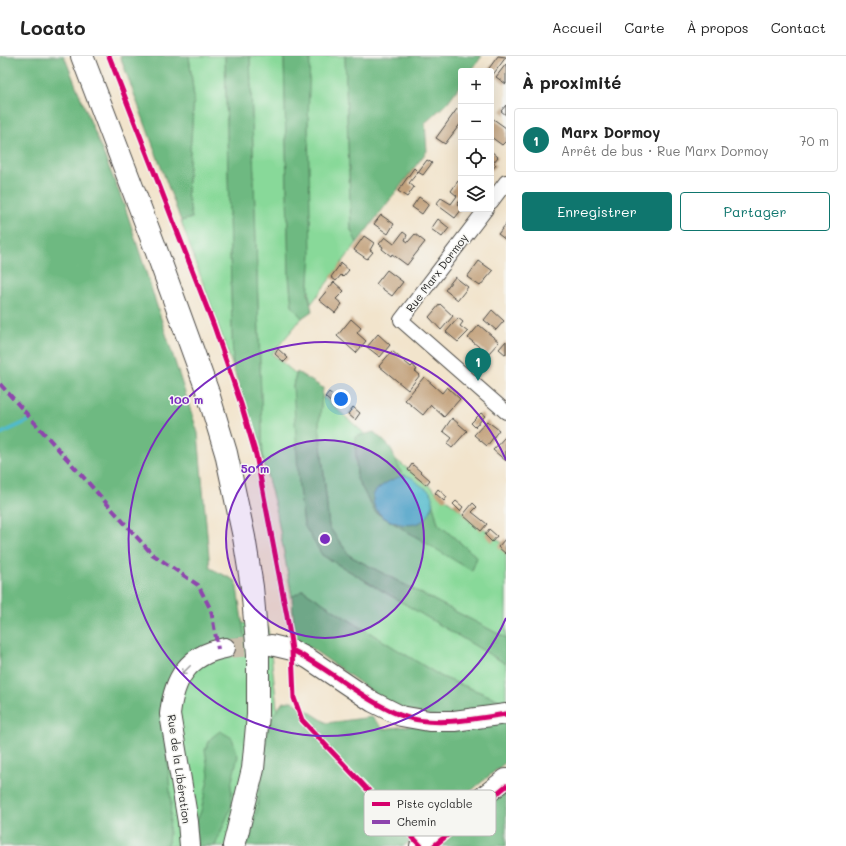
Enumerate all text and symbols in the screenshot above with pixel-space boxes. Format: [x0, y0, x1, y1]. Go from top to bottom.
text: Locato [20, 15, 86, 40]
text: Accueil [552, 18, 602, 37]
text: Carte [624, 18, 665, 37]
text: À propos [687, 18, 749, 37]
text: Contact [771, 18, 826, 37]
map controls [458, 68, 494, 212]
button: + [458, 68, 494, 104]
text: À proximité [522, 71, 621, 93]
button: − [458, 104, 494, 140]
text: Marx Dormoy [561, 122, 660, 142]
text: 1 [533, 132, 539, 149]
text: 70 m [799, 132, 829, 149]
button: locate [458, 140, 494, 176]
text: Arrêt de bus · Rue Marx Dormoy [561, 142, 769, 159]
button: layers [458, 176, 494, 212]
button: Enregistrer [522, 192, 672, 231]
button: Partager [680, 192, 830, 231]
street label: Rue Marx Dormoy [402, 230, 471, 315]
pin: 1 [465, 348, 491, 381]
your location [331, 389, 351, 409]
text: 100 m [169, 391, 203, 407]
text: 50 m [241, 460, 269, 476]
centre of rings [318, 532, 332, 546]
one-way arrow [181, 665, 191, 675]
street label: Rue de la Libération [164, 713, 195, 824]
legend [364, 790, 496, 836]
text: Piste cyclable [397, 796, 473, 811]
text: Chemin [397, 814, 436, 829]

